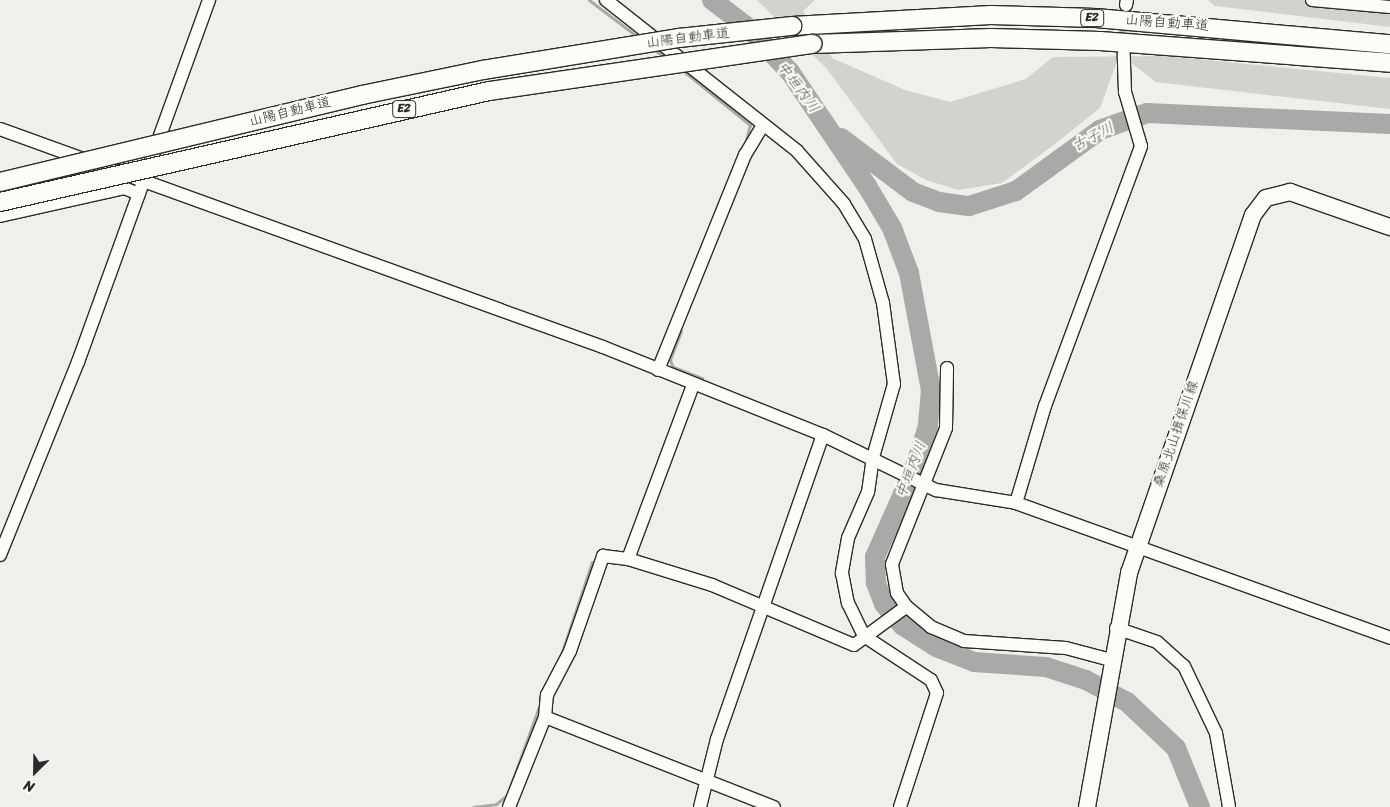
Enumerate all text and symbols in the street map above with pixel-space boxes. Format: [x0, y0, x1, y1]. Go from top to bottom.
road number: E2 [1080, 8, 1104, 28]
street label: 山陽自動車道 [1125, 12, 1209, 34]
street label: 山陽自動車道 [645, 25, 731, 51]
water label: 中垣内川 [773, 58, 823, 116]
street label: 山陽自動車道 [247, 94, 333, 130]
road number: E2 [392, 100, 416, 118]
water label: 古子川 [1069, 118, 1117, 156]
street label: 桑原北山揖保川線 [1150, 378, 1202, 490]
water label: 中垣内川 [892, 439, 930, 501]
north arrow [10, 747, 60, 797]
text: N [20, 773, 38, 800]

